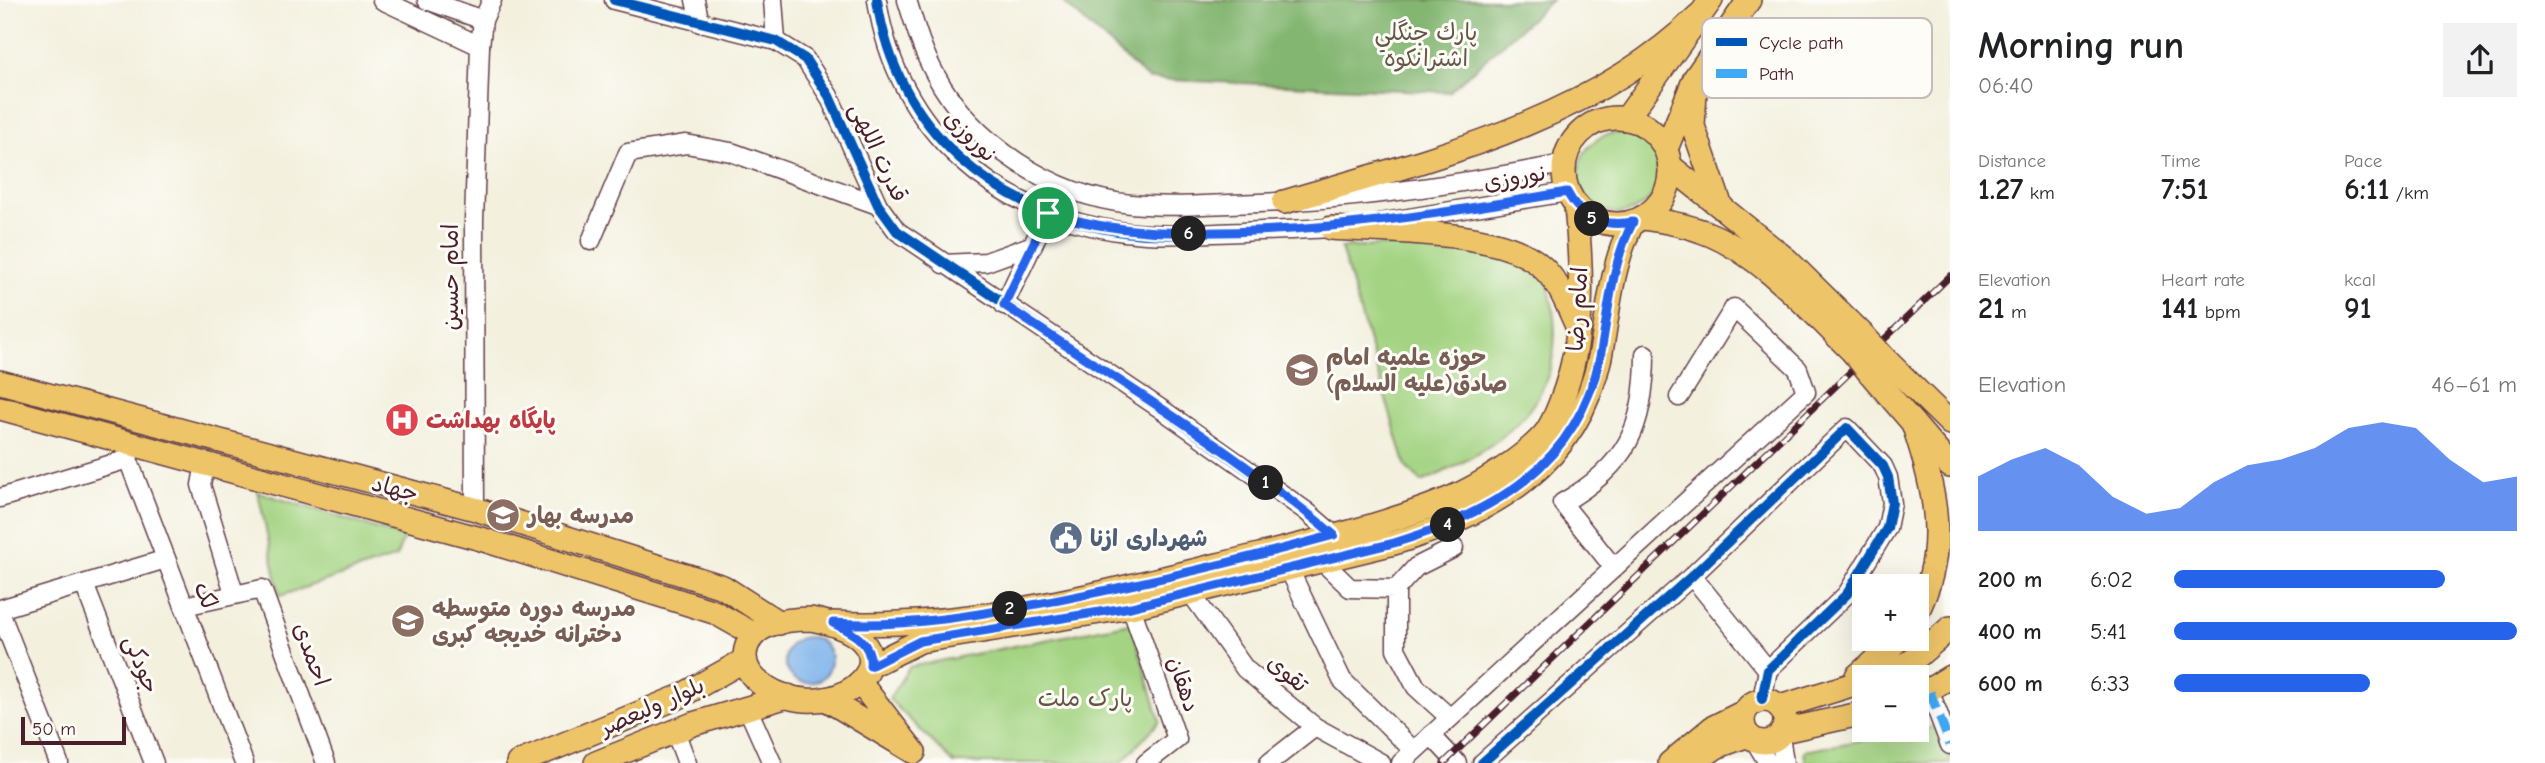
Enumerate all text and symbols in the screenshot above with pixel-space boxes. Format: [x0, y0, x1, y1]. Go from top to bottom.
legend [1702, 18, 1932, 98]
park label: پارك جنگلي اشترانكوه [1375, 19, 1477, 72]
button: share [2443, 23, 2517, 97]
text: Morning run [1978, 24, 2184, 68]
text: Cycle path [1759, 32, 1844, 54]
text: Path [1759, 63, 1794, 85]
text: 06:40 [1978, 72, 2034, 99]
street label: قدرت اللهی [843, 98, 913, 207]
street label: نوروزی [938, 104, 1003, 168]
text: Distance [1978, 150, 2046, 172]
text: Time [2161, 150, 2200, 172]
text: Pace [2344, 150, 2382, 172]
street label: نوروزی [1481, 159, 1549, 196]
text: 1.27 [1978, 172, 2023, 207]
text: 7:51 [2161, 172, 2208, 207]
text: 6:11 [2344, 172, 2389, 207]
text: km [2023, 182, 2055, 204]
text: /km [2389, 182, 2429, 204]
pin [1018, 183, 1078, 243]
icon: arrive [1029, 194, 1067, 232]
pin: 5 [1574, 202, 1610, 236]
text: 5 [1586, 207, 1597, 229]
pin: 6 [1172, 216, 1206, 252]
text: 6 [1184, 222, 1193, 244]
street label: امام حسین [437, 224, 468, 330]
street label: امام رضا [1562, 266, 1597, 352]
text: Elevation [1978, 269, 2051, 291]
text: Heart rate [2161, 269, 2245, 291]
text: kcal [2344, 269, 2376, 291]
text: 21 [1978, 291, 2005, 326]
text: 141 [2161, 291, 2198, 326]
text: 91 [2344, 291, 2371, 326]
text: m [2005, 301, 2027, 323]
text: bpm [2198, 301, 2241, 323]
place label: حوزه علمیه امام صادق(علیه السلام) [1326, 344, 1507, 401]
school or university icon: حوزه علمیه امام صادق(علیه السلام) [1283, 351, 1321, 389]
text: Elevation [1978, 371, 2066, 398]
text: 46–61 m [2431, 371, 2517, 398]
hospital icon: پایگاه بهداشت [383, 401, 421, 439]
place label: پایگاه بهداشت [426, 406, 556, 435]
pin: 1 [1248, 466, 1284, 500]
street label: جهاد [369, 469, 421, 508]
text: 1 [1262, 471, 1269, 493]
school or university icon: مدرسه بهار [484, 496, 522, 534]
place label: مدرسه بهار [526, 502, 634, 529]
pin: 4 [1430, 508, 1466, 542]
text: 4 [1443, 513, 1452, 535]
public building icon: شهرداری ازنا [1047, 519, 1085, 557]
place label: شهرداری ازنا [1090, 525, 1207, 552]
text: 200 m [1978, 566, 2042, 593]
text: 6:02 [2090, 566, 2133, 593]
map controls [1852, 574, 1929, 742]
button: + [1852, 574, 1929, 651]
street label: لک [188, 578, 223, 612]
pin: 2 [992, 592, 1028, 626]
place label: مدرسه دوره متوسطه دخترانه خدیجه کبری [432, 595, 636, 648]
text: 2 [1005, 597, 1014, 619]
school or university icon: مدرسه دوره متوسطه دخترانه خدیجه کبری [389, 602, 427, 640]
text: 400 m [1978, 618, 2042, 645]
text: 5:41 [2090, 618, 2127, 645]
street label: احمدی [288, 619, 335, 690]
street label: جودکی [117, 631, 165, 697]
street label: تقوی [1262, 649, 1314, 698]
street label: دهقان [1162, 653, 1206, 715]
button: − [1852, 665, 1929, 742]
text: 600 m [1978, 670, 2043, 697]
text: 6:33 [2090, 670, 2130, 697]
street label: بلوار ولیعصر [594, 671, 709, 742]
park label: پارک ملت [1038, 685, 1132, 713]
scale bar [21, 714, 126, 746]
text: 50 m [32, 718, 76, 740]

